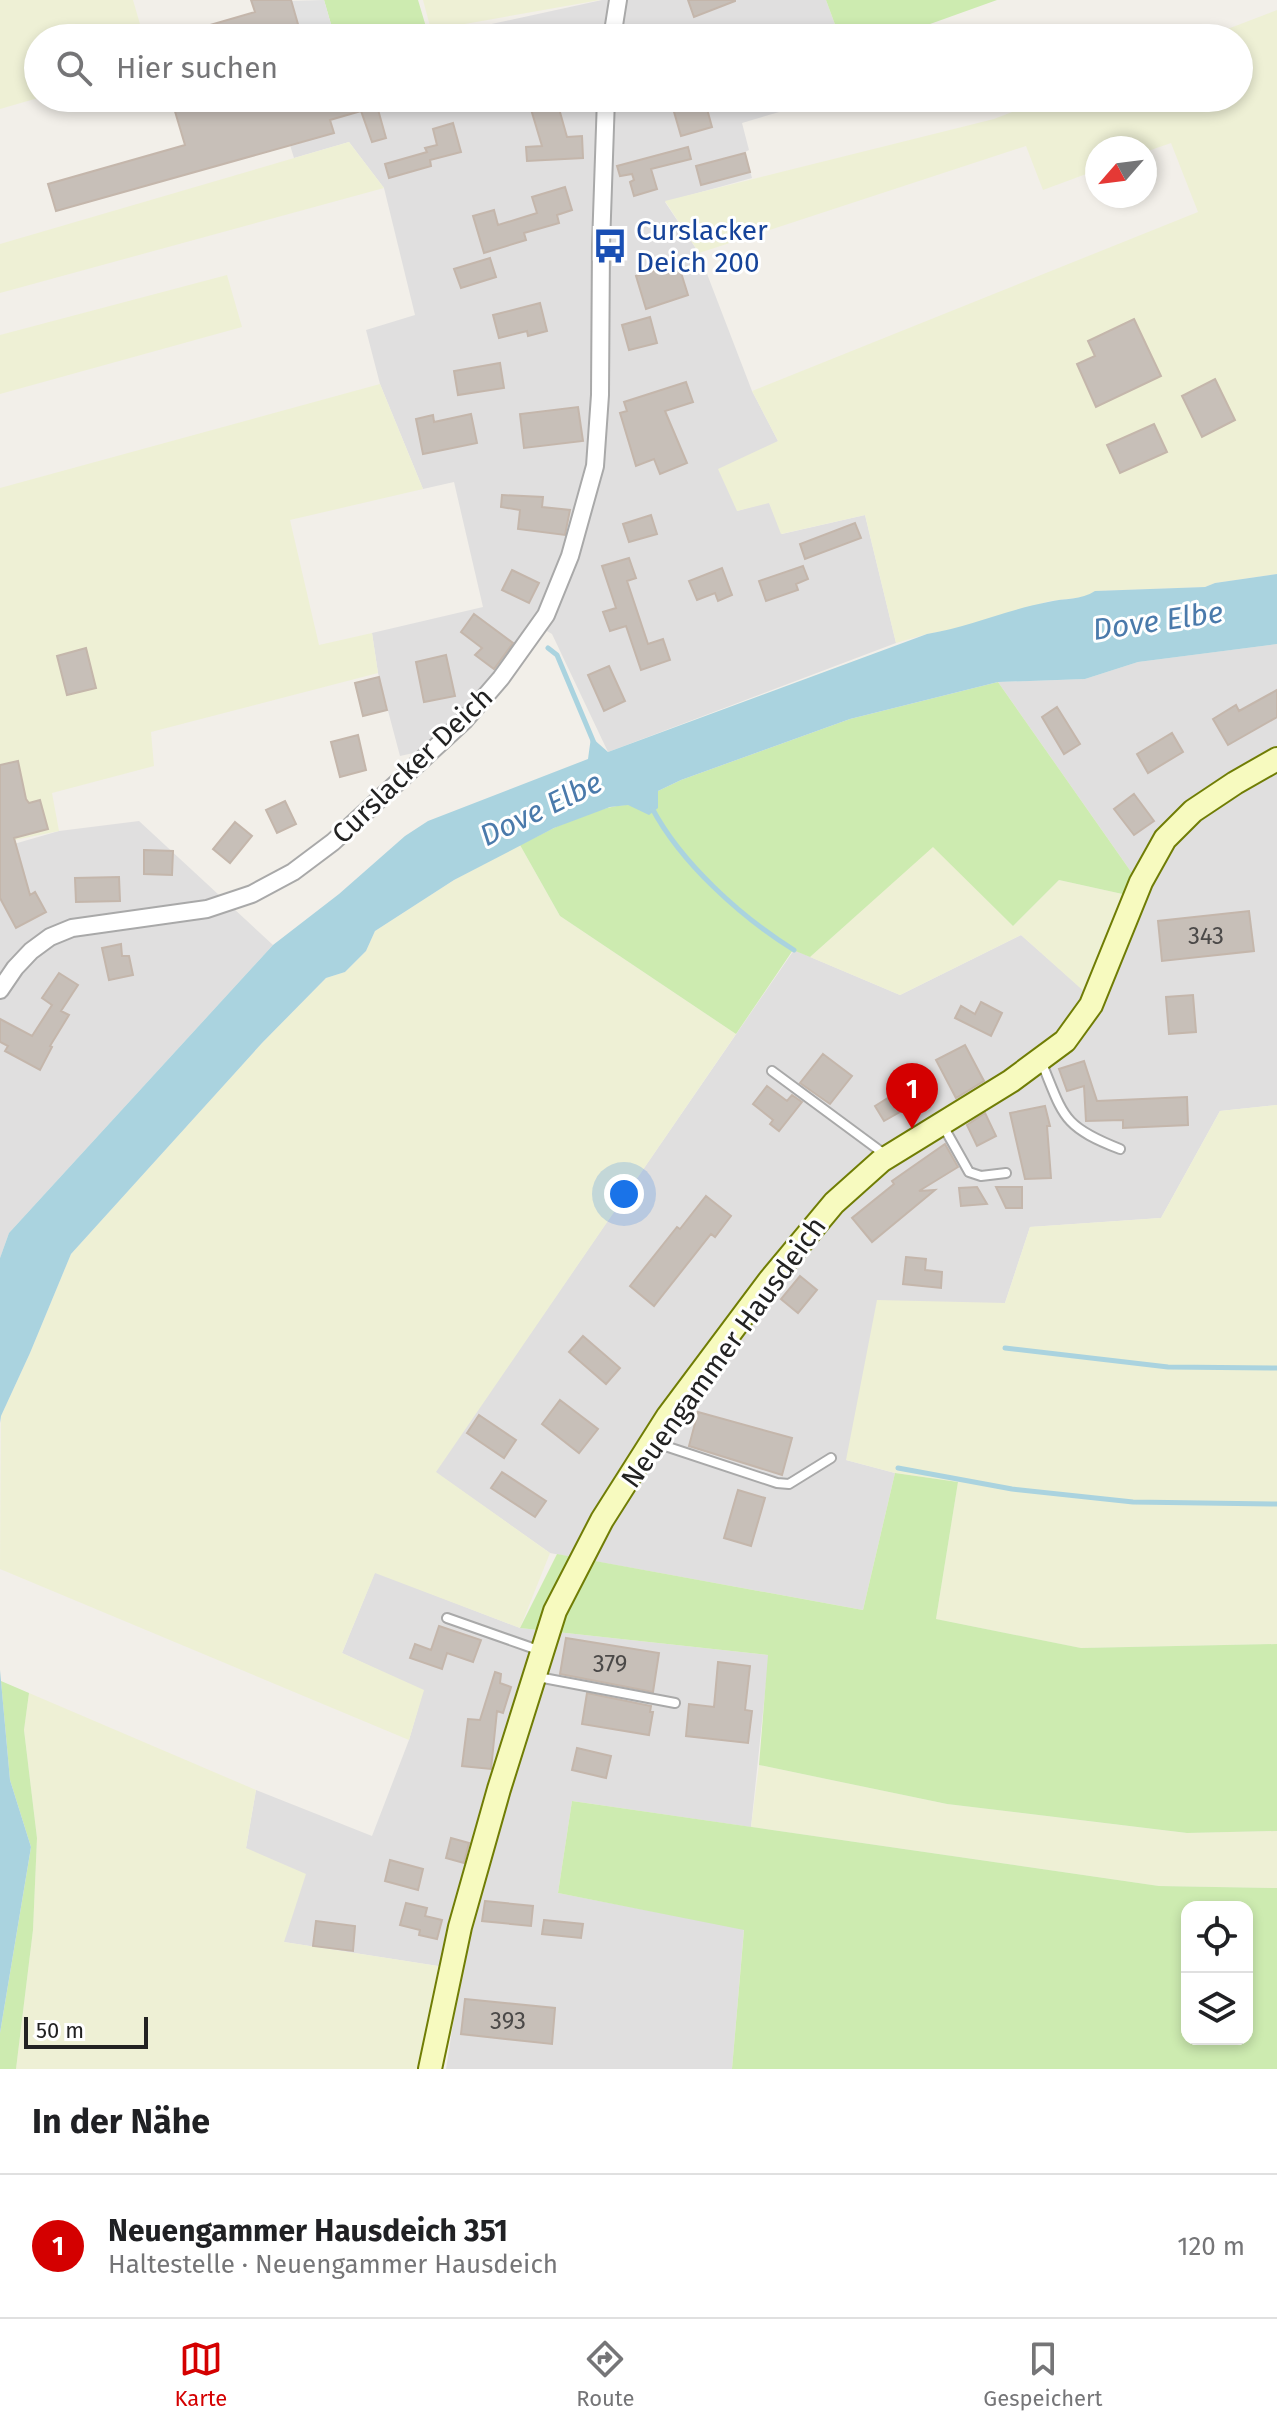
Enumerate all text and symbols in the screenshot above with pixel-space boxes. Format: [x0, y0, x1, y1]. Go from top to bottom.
search box [24, 24, 1253, 112]
icon: search [52, 46, 96, 90]
text: Hier suchen [116, 50, 278, 86]
north arrow [1085, 136, 1157, 208]
place label: Curslacker Deich 200 [636, 214, 768, 279]
bus stop icon: Curslacker Deich 200 [591, 227, 629, 265]
water label: Dove Elbe [1090, 594, 1226, 648]
street label: Curslacker Deich [325, 680, 499, 850]
water label: Dove Elbe [474, 764, 608, 854]
house number: 343 [1188, 922, 1224, 950]
pin: 1 [886, 1063, 938, 1129]
your location [604, 1174, 644, 1214]
street label: Neuengammer Hausdeich [614, 1211, 833, 1494]
house number: 379 [593, 1650, 627, 1678]
map controls [1181, 1901, 1253, 2045]
button: locate [1181, 1901, 1253, 1973]
button: layers [1181, 1973, 1253, 2045]
house number: 393 [490, 2007, 526, 2035]
scale bar [24, 2013, 148, 2049]
text: 50 m [36, 2017, 84, 2044]
text: In der Nähe [32, 2101, 210, 2142]
text: Neuengammer Hausdeich 351 [108, 2213, 508, 2249]
text: 1 [52, 2231, 64, 2262]
text: 120 m [1177, 2231, 1245, 2262]
text: Haltestelle · Neuengammer Hausdeich [108, 2249, 558, 2280]
tab: Karte [174, 2337, 227, 2412]
tab: Route [576, 2337, 634, 2412]
tab: Gespeichert [983, 2337, 1103, 2412]

